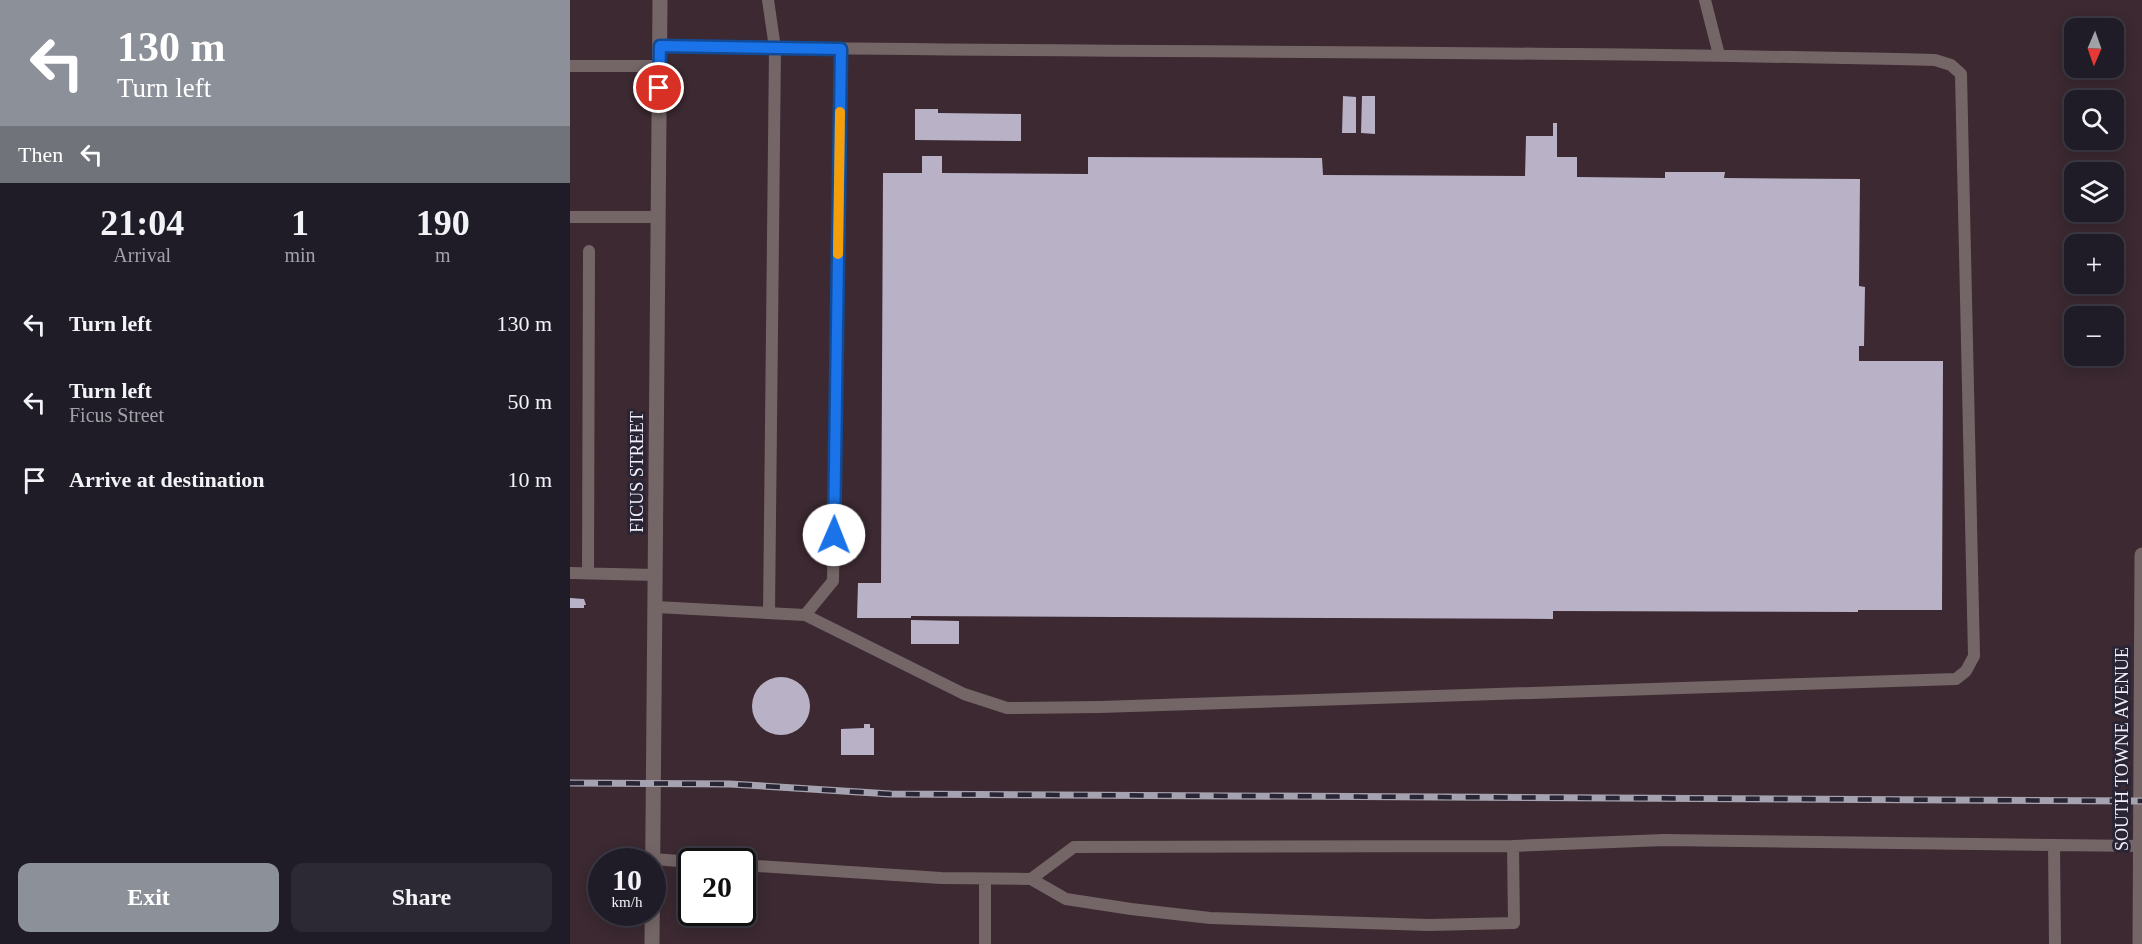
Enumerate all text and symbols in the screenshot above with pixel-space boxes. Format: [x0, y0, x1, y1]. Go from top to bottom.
north arrow [2064, 18, 2124, 78]
map controls [2064, 18, 2124, 366]
icon: left [18, 24, 96, 102]
text: 130 m [117, 24, 226, 70]
pin [633, 62, 684, 113]
icon: arrive [642, 71, 675, 104]
text: Turn left [117, 73, 211, 103]
button: search [2064, 90, 2124, 150]
icon: left [75, 138, 108, 171]
text: Then [18, 142, 63, 167]
button: layers [2064, 162, 2124, 222]
text: 21:04 [100, 203, 184, 243]
text: 1 [291, 203, 309, 243]
text: 190 [416, 203, 470, 243]
button: + [2064, 234, 2124, 294]
text: Arrival [113, 244, 171, 266]
text: min [284, 244, 316, 266]
text: m [435, 244, 451, 266]
button: − [2064, 306, 2124, 366]
icon: left [18, 308, 51, 341]
text: Turn left [69, 311, 152, 336]
text: 130 m [496, 311, 552, 336]
text: Turn left [69, 378, 152, 403]
icon: left [18, 386, 51, 419]
text: 50 m [507, 389, 552, 414]
text: Ficus Street [69, 404, 164, 426]
street label: FICUS STREET [627, 411, 647, 533]
icon: arrive [18, 464, 51, 497]
text: Arrive at destination [69, 467, 265, 492]
text: 10 m [507, 467, 552, 492]
position arrow [802, 503, 866, 567]
street label: SOUTH TOWNE AVENUE [2112, 647, 2132, 851]
speed limit sign: 20 [678, 848, 756, 926]
button: Exit [18, 863, 279, 932]
button: Share [291, 863, 552, 932]
text: 10 [612, 863, 642, 896]
text: km/h [612, 894, 642, 910]

